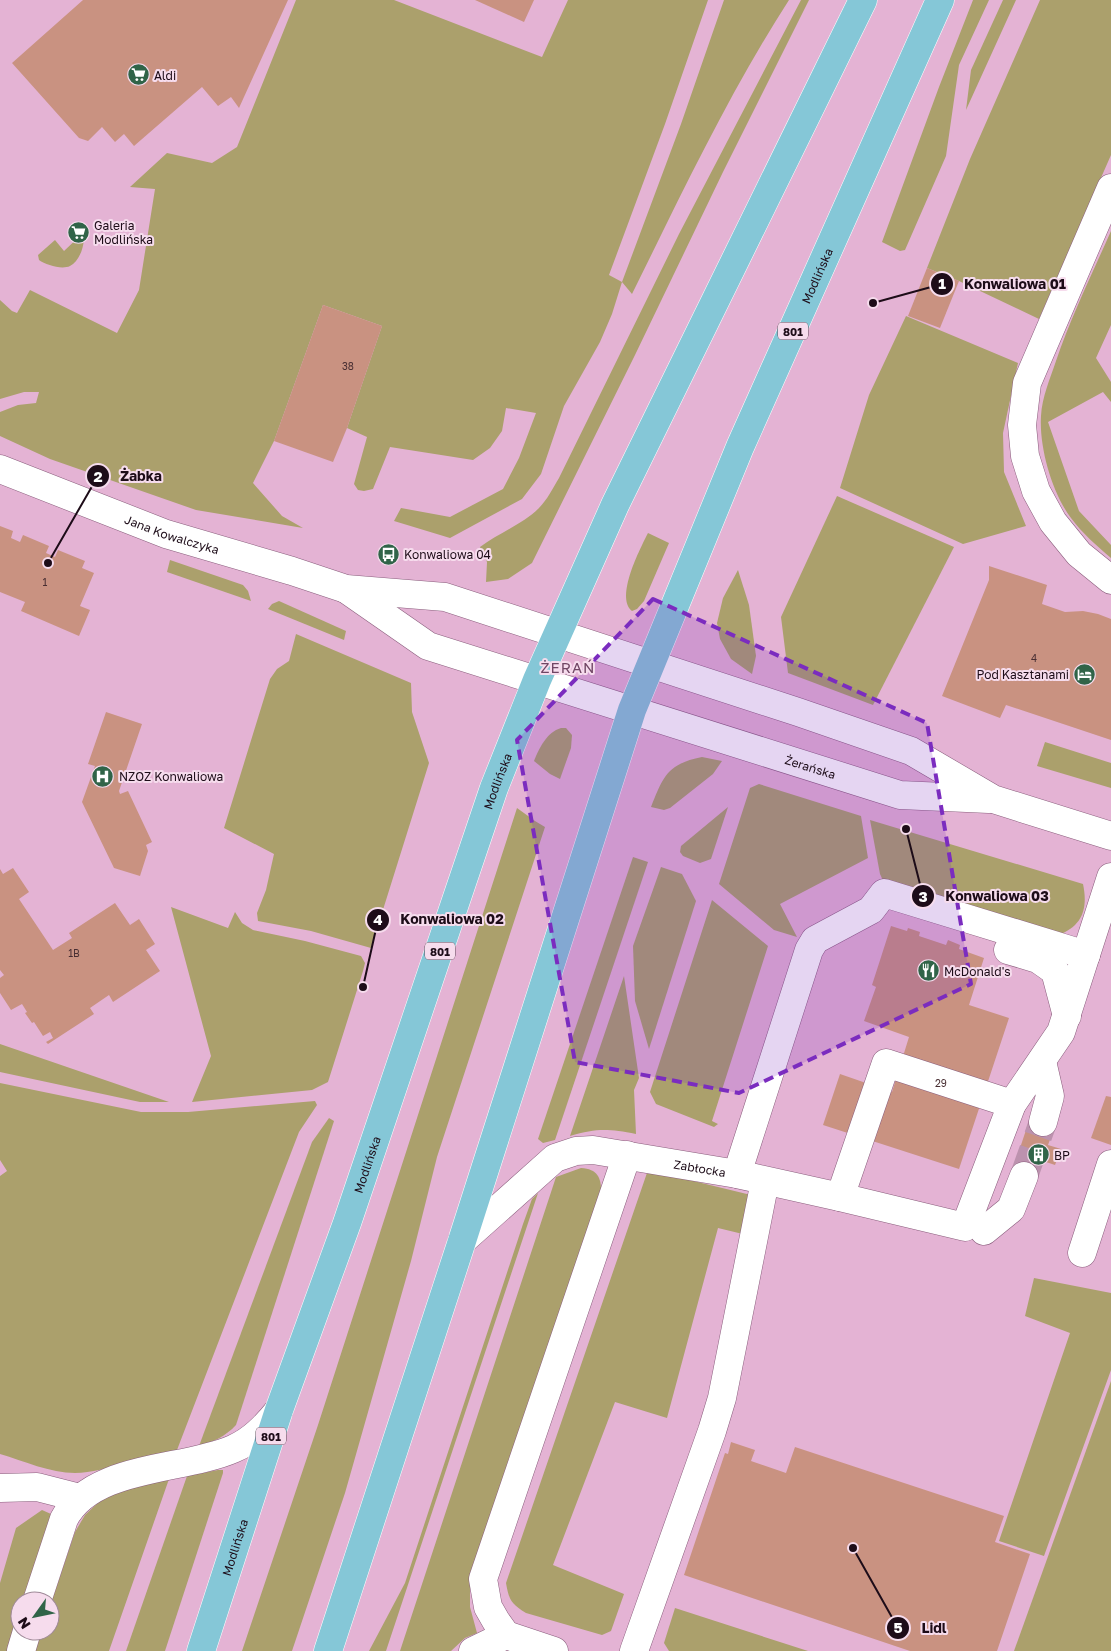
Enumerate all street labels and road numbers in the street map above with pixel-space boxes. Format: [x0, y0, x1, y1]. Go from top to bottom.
street label: Modlińska [798, 245, 836, 306]
road number: 801 [778, 322, 808, 340]
street label: Jana Kowalczyka [123, 511, 221, 557]
street label: Modlińska [480, 751, 515, 811]
street label: Żerańska [783, 752, 838, 782]
road number: 801 [425, 942, 455, 959]
street label: Modlińska [350, 1134, 383, 1195]
street label: Zabłocka [673, 1156, 727, 1180]
road number: 801 [256, 1428, 286, 1444]
street label: Modlińska [218, 1517, 251, 1578]

